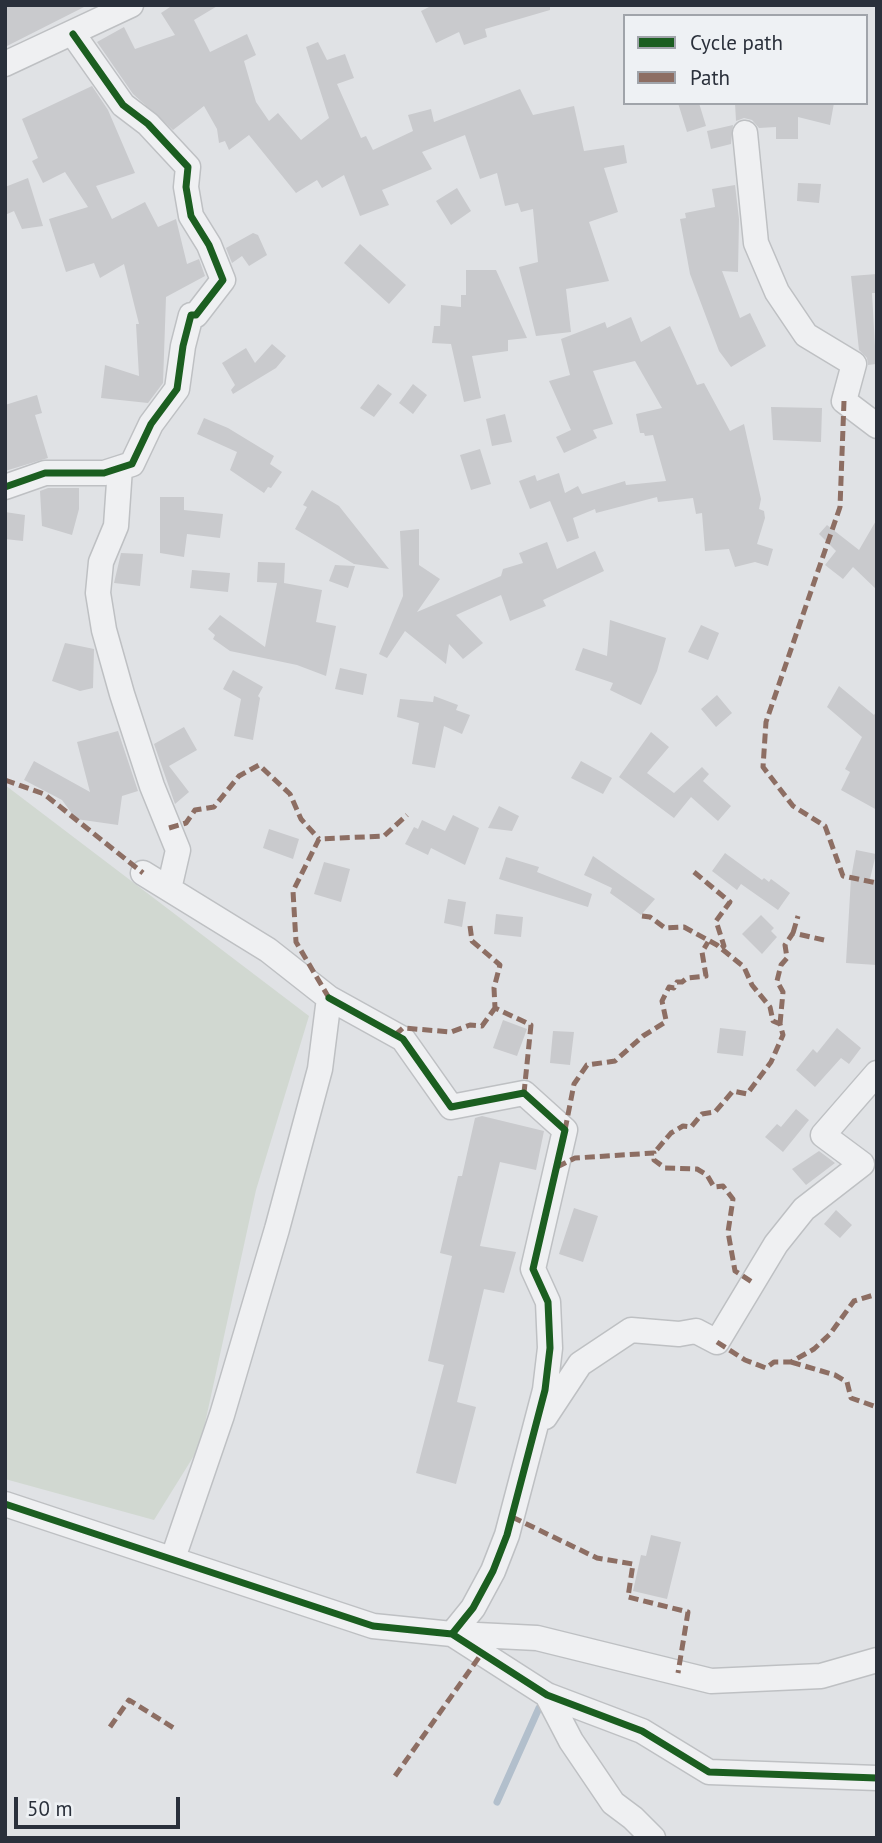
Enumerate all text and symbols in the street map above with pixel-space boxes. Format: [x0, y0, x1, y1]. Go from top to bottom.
legend [623, 14, 868, 105]
text: Cycle path [690, 29, 783, 56]
text: Path [690, 64, 730, 91]
scale bar [18, 1784, 184, 1828]
text: 50 m [27, 1795, 73, 1822]

